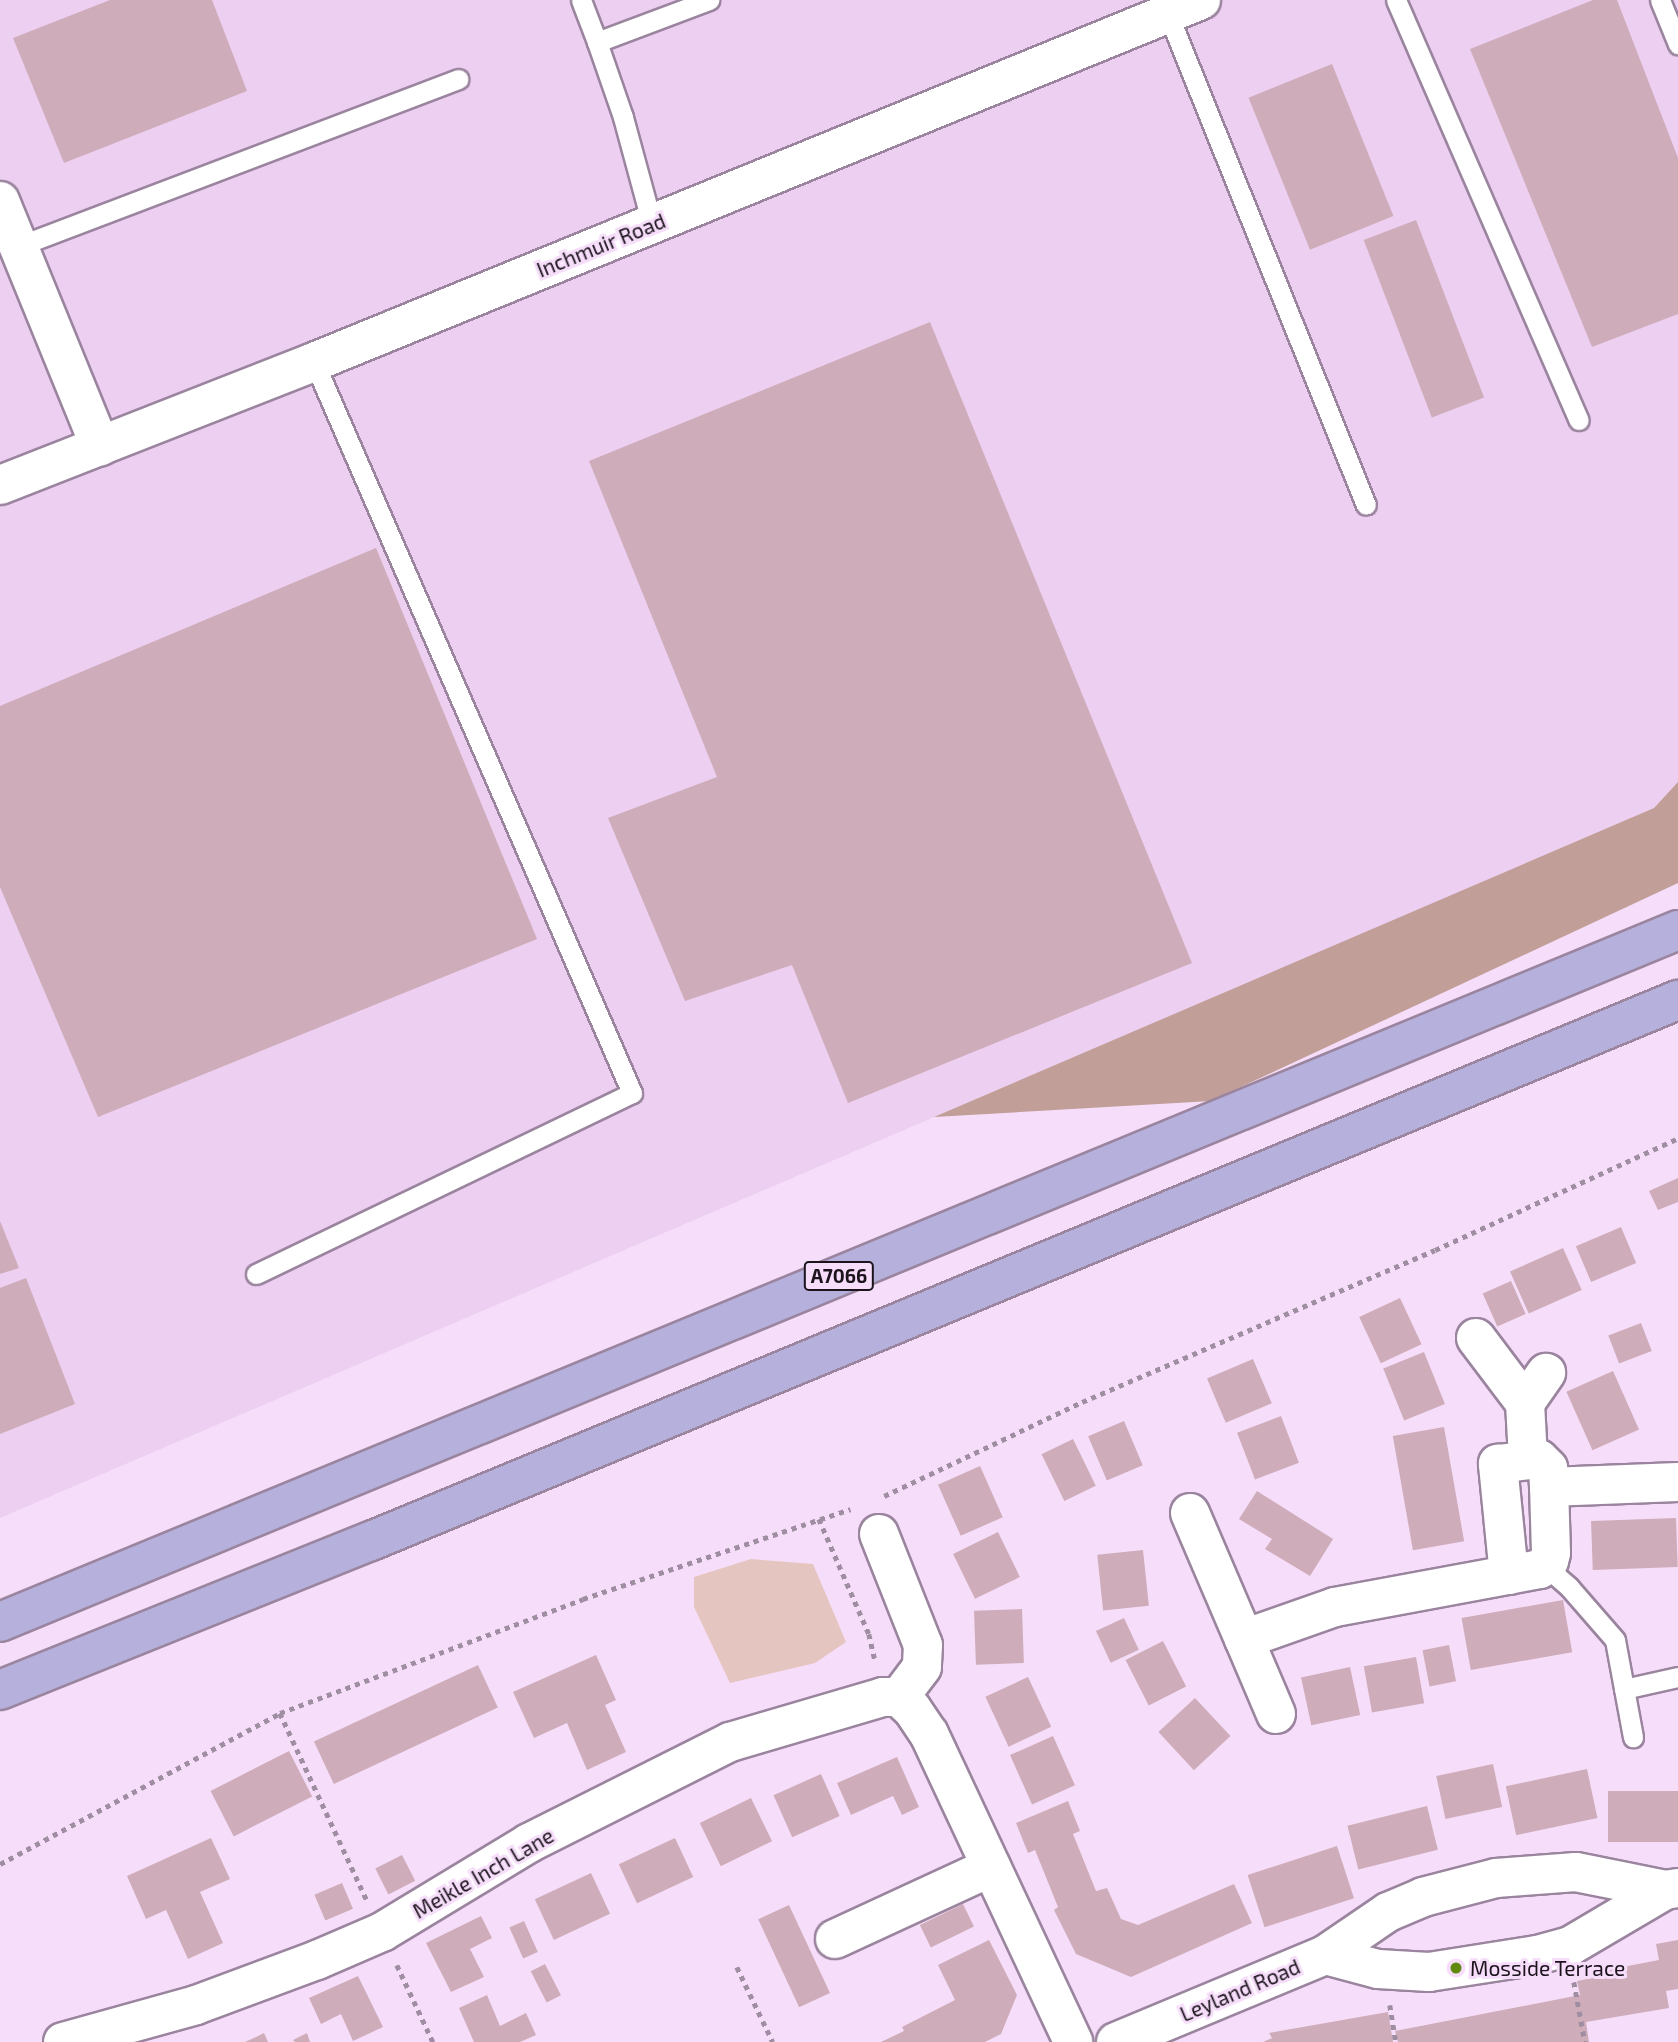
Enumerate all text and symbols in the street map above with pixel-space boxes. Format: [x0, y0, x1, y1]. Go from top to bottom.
street label: Inchmuir Road [533, 208, 669, 282]
road number: A7066 [802, 1260, 876, 1292]
street label: Meikle Inch Lane [408, 1822, 558, 1924]
street label: Leyland Road [1176, 1953, 1304, 2027]
place label: Mosside Terrace [1470, 1955, 1626, 1981]
marker: Mosside Terrace [1448, 1960, 1464, 1976]

